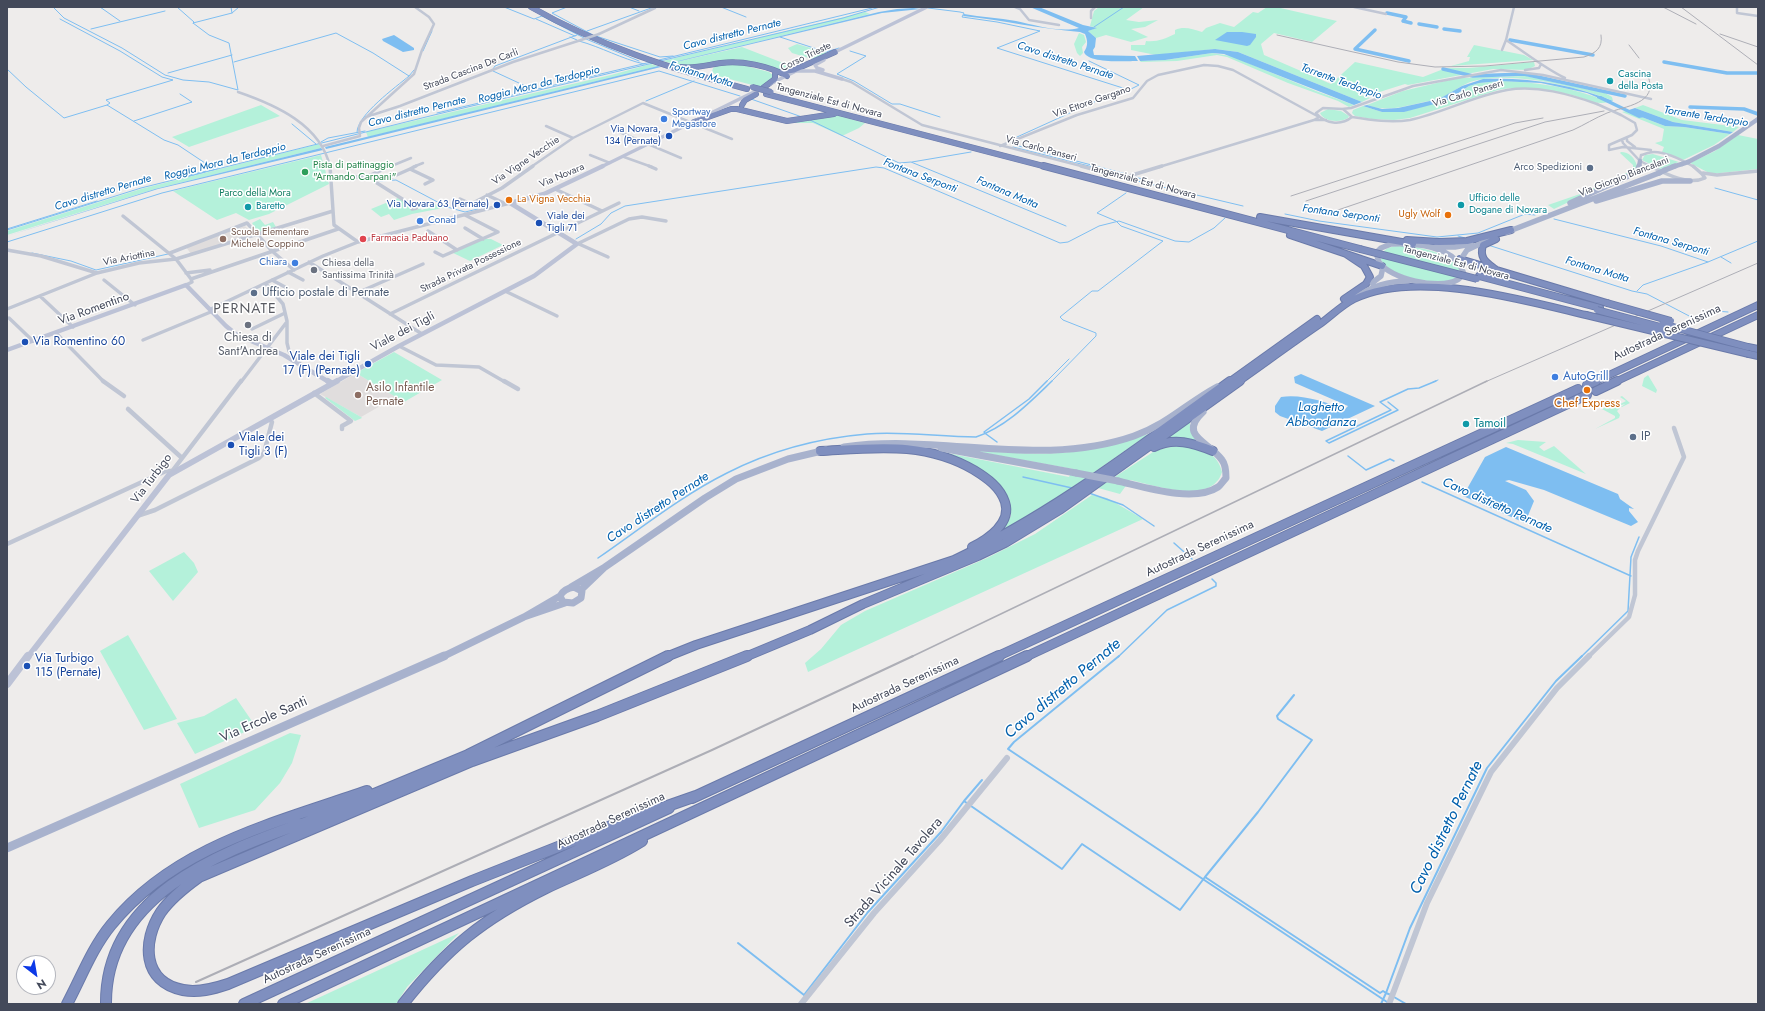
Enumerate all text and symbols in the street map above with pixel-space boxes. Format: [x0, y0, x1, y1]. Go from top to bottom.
water label: Cavo distretto Pernate [682, 16, 782, 54]
water label: Cavo distretto Pernate [1015, 39, 1115, 83]
street label: Corso Trieste [779, 40, 833, 74]
street label: Strada Cascina De Carli [422, 46, 520, 94]
water label: Fontana Motta [668, 59, 734, 91]
water label: Torrente Terdoppio [1299, 61, 1383, 103]
water label: Roggia Mora da Terdoppio [477, 63, 601, 107]
place label: Cascina della Posta [1618, 69, 1663, 92]
marker: Cascina della Posta [1605, 76, 1615, 86]
street label: Via Carlo Panseri [1431, 78, 1505, 110]
street label: Tangenziale Est di Novara [775, 81, 883, 121]
street label: Via Ettore Gargano [1052, 83, 1132, 121]
water label: Cavo distretto Pernate [367, 93, 467, 131]
water label: Torrente Terdoppio [1663, 104, 1749, 130]
place label: Sportway Megastore [672, 107, 716, 130]
marker: Sportway Megastore [659, 114, 669, 124]
place label: Via Novara, 134 (Pernate) [605, 124, 661, 148]
marker: Via Novara, 134 (Pernate) [664, 131, 674, 141]
street label: Via Vigne Vecchie [490, 134, 562, 188]
street label: Via Carlo Panseri [1004, 134, 1078, 164]
water label: Roggia Mora da Terdoppio [163, 140, 287, 184]
street label: Via Giorgio Biancalani [1577, 154, 1671, 200]
water label: Fontana Serponti [881, 156, 959, 196]
place label: Pista di pattinaggio "Armando Carpani" [313, 160, 396, 184]
street label: Via Novara [538, 161, 586, 191]
street label: Tangenziale Est di Novara [1089, 162, 1197, 202]
place label: Arco Spedizioni [1514, 162, 1582, 174]
marker: Arco Spedizioni [1585, 163, 1595, 173]
marker: Pista di pattinaggio "Armando Carpani" [300, 167, 310, 177]
water label: Cavo distretto Pernate [53, 172, 153, 214]
water label: Fontana Motta [974, 174, 1040, 212]
park label: Parco della Mora [219, 188, 291, 200]
place label: Ufficio delle Dogane di Novara [1469, 193, 1547, 216]
place label: La Vigna Vecchia [517, 194, 590, 206]
marker: La Vigna Vecchia [504, 195, 514, 205]
place label: Via Novara 63 (Pernate) [387, 199, 489, 211]
marker: Via Novara 63 (Pernate) [492, 200, 502, 210]
marker: Ufficio delle Dogane di Novara [1456, 200, 1466, 210]
place label: Baretto [256, 201, 285, 213]
marker: Baretto [243, 202, 253, 212]
water label: Fontana Serponti [1301, 202, 1381, 226]
place label: Ugly Wolf [1399, 209, 1440, 221]
marker: Ugly Wolf [1443, 210, 1453, 220]
place label: Viale dei Tigli 71 [547, 211, 585, 234]
place label: Conad [428, 215, 456, 227]
marker: Conad [415, 216, 425, 226]
marker: Viale dei Tigli 71 [534, 218, 544, 228]
water label: Fontana Serponti [1632, 225, 1710, 259]
place label: Scuola Elementare Michele Coppino [231, 227, 309, 250]
place label: Farmacia Paduano [371, 233, 448, 245]
marker: Scuola Elementare Michele Coppino [218, 234, 228, 244]
marker: Farmacia Paduano [358, 234, 368, 244]
street label: Strada Privata Possessione [419, 236, 523, 296]
street label: Tangenziale Est di Novara [1402, 243, 1510, 283]
street label: Via Ariottina [102, 247, 156, 269]
water label: Fontana Motta [1564, 254, 1630, 286]
place label: Chiara [259, 257, 287, 269]
marker: Chiara [290, 258, 300, 268]
place label: Chiesa della Santissima Trinità [322, 258, 394, 282]
marker: Chiesa della Santissima Trinità [309, 265, 319, 275]
place label: Ufficio postale di Pernate [262, 286, 389, 300]
marker: Ufficio postale di Pernate [249, 288, 259, 298]
street label: Via Romentino [57, 290, 131, 328]
district label: PERNATE [213, 302, 277, 318]
street label: Autostrada Serenissima [1611, 302, 1723, 364]
street label: Viale dei Tigli [368, 309, 438, 355]
marker: Chiesa di Sant'Andrea [243, 320, 253, 330]
place label: Chiesa di Sant'Andrea [218, 331, 278, 359]
place label: Via Romentino 60 [33, 335, 125, 349]
marker: Via Romentino 60 [20, 337, 30, 347]
place label: Viale dei Tigli 17 (F) (Pernate) [283, 350, 360, 378]
marker: Viale dei Tigli 17 (F) (Pernate) [363, 359, 373, 369]
place label: AutoGrill [1563, 370, 1608, 384]
marker: AutoGrill [1550, 372, 1560, 382]
place label: Asilo Infantile Pernate [366, 381, 434, 409]
marker: Chef Express [1582, 385, 1592, 395]
marker: Asilo Infantile Pernate [353, 390, 363, 400]
place label: Chef Express [1554, 397, 1620, 411]
water label: Laghetto Abbondanza [1286, 400, 1356, 431]
place label: Tamoil [1474, 417, 1506, 431]
marker: Tamoil [1461, 419, 1471, 429]
place label: IP [1641, 430, 1651, 444]
place label: Viale dei Tigli 3 (F) [239, 431, 288, 459]
marker: IP [1628, 432, 1638, 442]
marker: Viale dei Tigli 3 (F) [226, 440, 236, 450]
street label: Via Turbigo [129, 451, 175, 507]
water label: Cavo distretto Pernate [604, 469, 712, 547]
water label: Cavo distretto Pernate [1440, 475, 1554, 537]
street label: Autostrada Serenissima [1144, 518, 1256, 580]
water label: Cavo distretto Pernate [1001, 635, 1125, 743]
place label: Via Turbigo 115 (Pernate) [35, 652, 101, 680]
street label: Autostrada Serenissima [849, 654, 961, 716]
marker: Via Turbigo 115 (Pernate) [22, 661, 32, 671]
street label: Via Ercole Santi [218, 693, 310, 747]
water label: Cavo distretto Pernate [1406, 758, 1488, 898]
street label: Autostrada Serenissima [555, 790, 667, 852]
street label: Strada Vicinale Tavolera [841, 814, 947, 932]
street label: Autostrada Serenissima [261, 925, 373, 987]
north arrow [16, 955, 56, 995]
text: N [34, 975, 50, 994]

